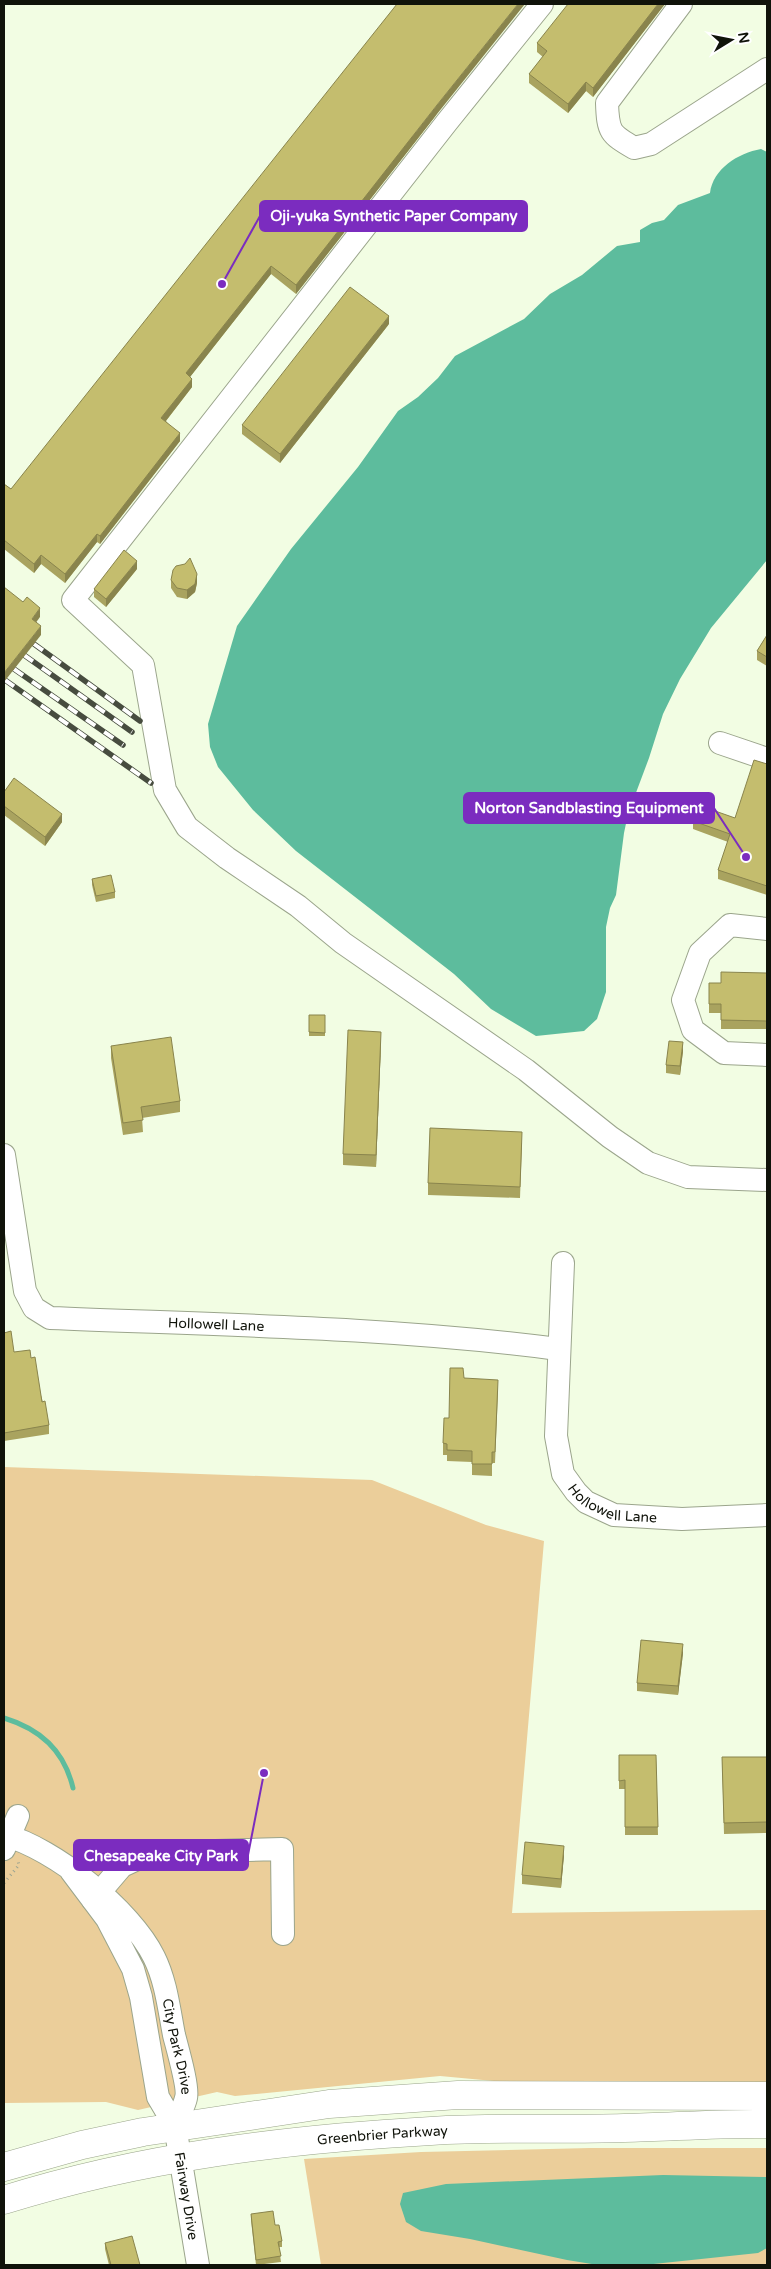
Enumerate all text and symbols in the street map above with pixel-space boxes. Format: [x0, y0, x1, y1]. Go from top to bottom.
north arrow [706, 15, 756, 65]
text: N [734, 31, 753, 45]
callout: Oji-yuka Synthetic Paper Company [260, 201, 527, 231]
text: Oji-yuka Synthetic Paper Company [270, 207, 518, 226]
callout: Norton Sandblasting Equipment [464, 793, 714, 823]
text: Norton Sandblasting Equipment [474, 799, 704, 818]
street label: Hollowell Lane [168, 1314, 265, 1335]
street label: Hollowell Lane [564, 1481, 658, 1527]
callout: Chesapeake City Park [74, 1840, 248, 1870]
text: Chesapeake City Park [84, 1847, 238, 1866]
street label: City Park Drive [159, 1997, 195, 2095]
street label: Greenbrier Parkway [316, 2122, 449, 2149]
street label: Fairway Drive [170, 2151, 202, 2241]

